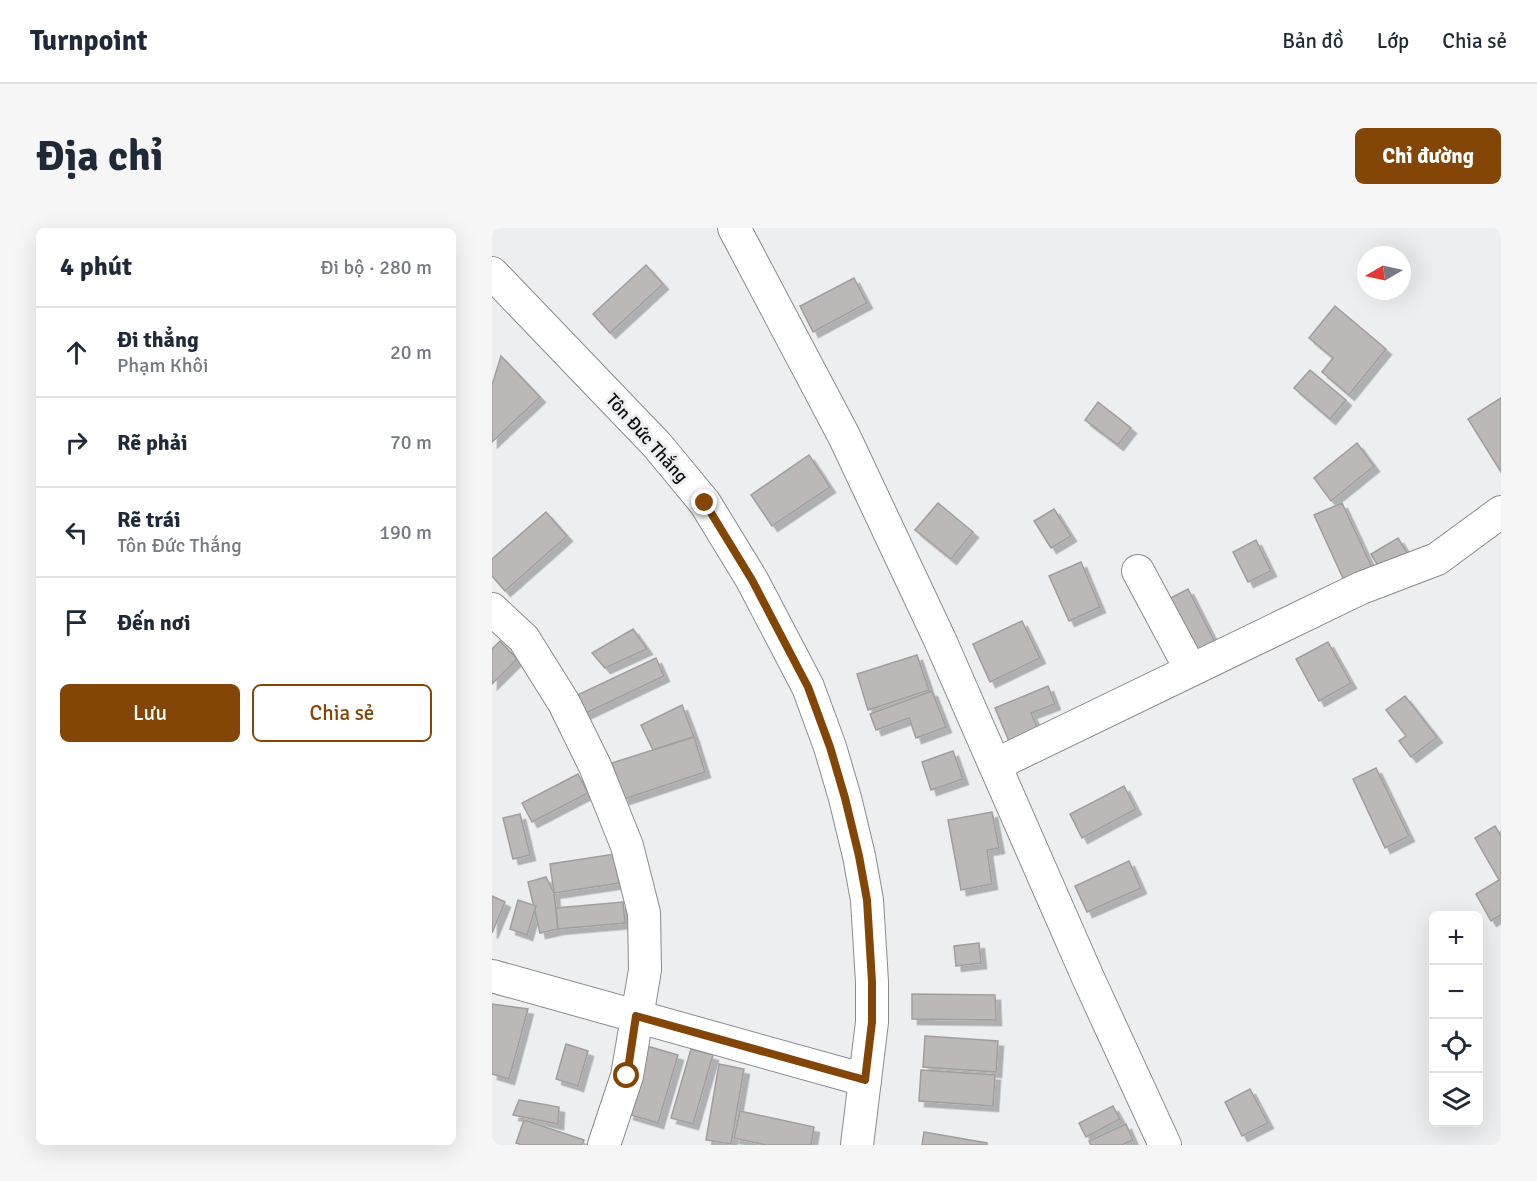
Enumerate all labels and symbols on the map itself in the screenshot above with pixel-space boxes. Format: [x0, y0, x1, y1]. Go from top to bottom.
north arrow [1357, 246, 1411, 300]
street label: Tôn Đức Thắng [601, 389, 693, 487]
route end [691, 489, 717, 515]
route start [613, 1062, 639, 1088]

